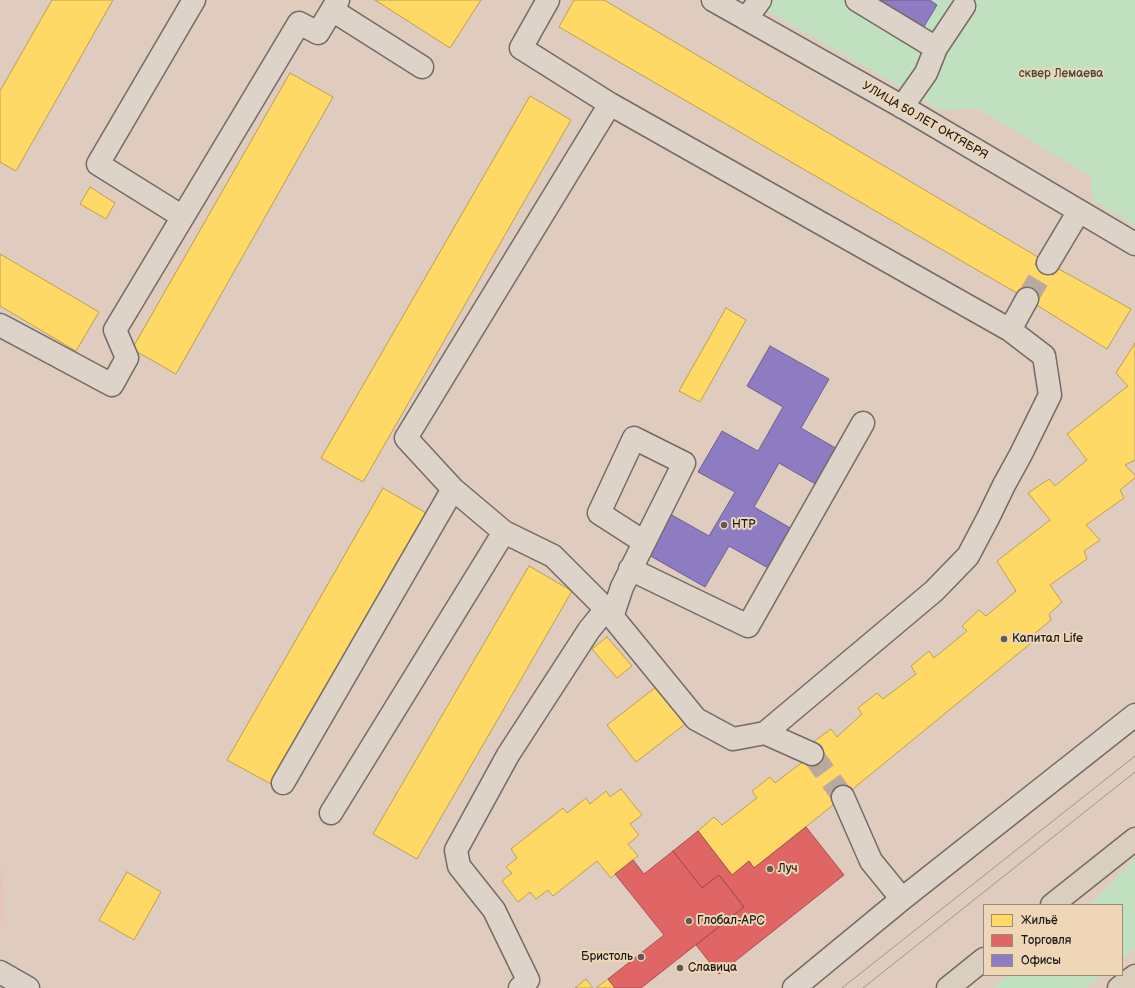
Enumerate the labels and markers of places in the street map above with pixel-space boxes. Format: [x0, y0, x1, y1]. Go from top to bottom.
place label: НТР [732, 518, 755, 532]
marker: НТР [719, 520, 729, 530]
place label: Капитал Life [1012, 632, 1083, 646]
marker: Капитал Life [999, 634, 1009, 644]
place label: Луч [778, 862, 797, 876]
marker: Луч [765, 864, 775, 874]
place label: Глобал-АРС [697, 914, 765, 928]
marker: Глобал-АРС [684, 916, 694, 926]
place label: Бристоль [581, 950, 633, 964]
marker: Бристоль [636, 952, 646, 962]
place label: Славица [688, 961, 737, 975]
marker: Славица [675, 963, 685, 973]

